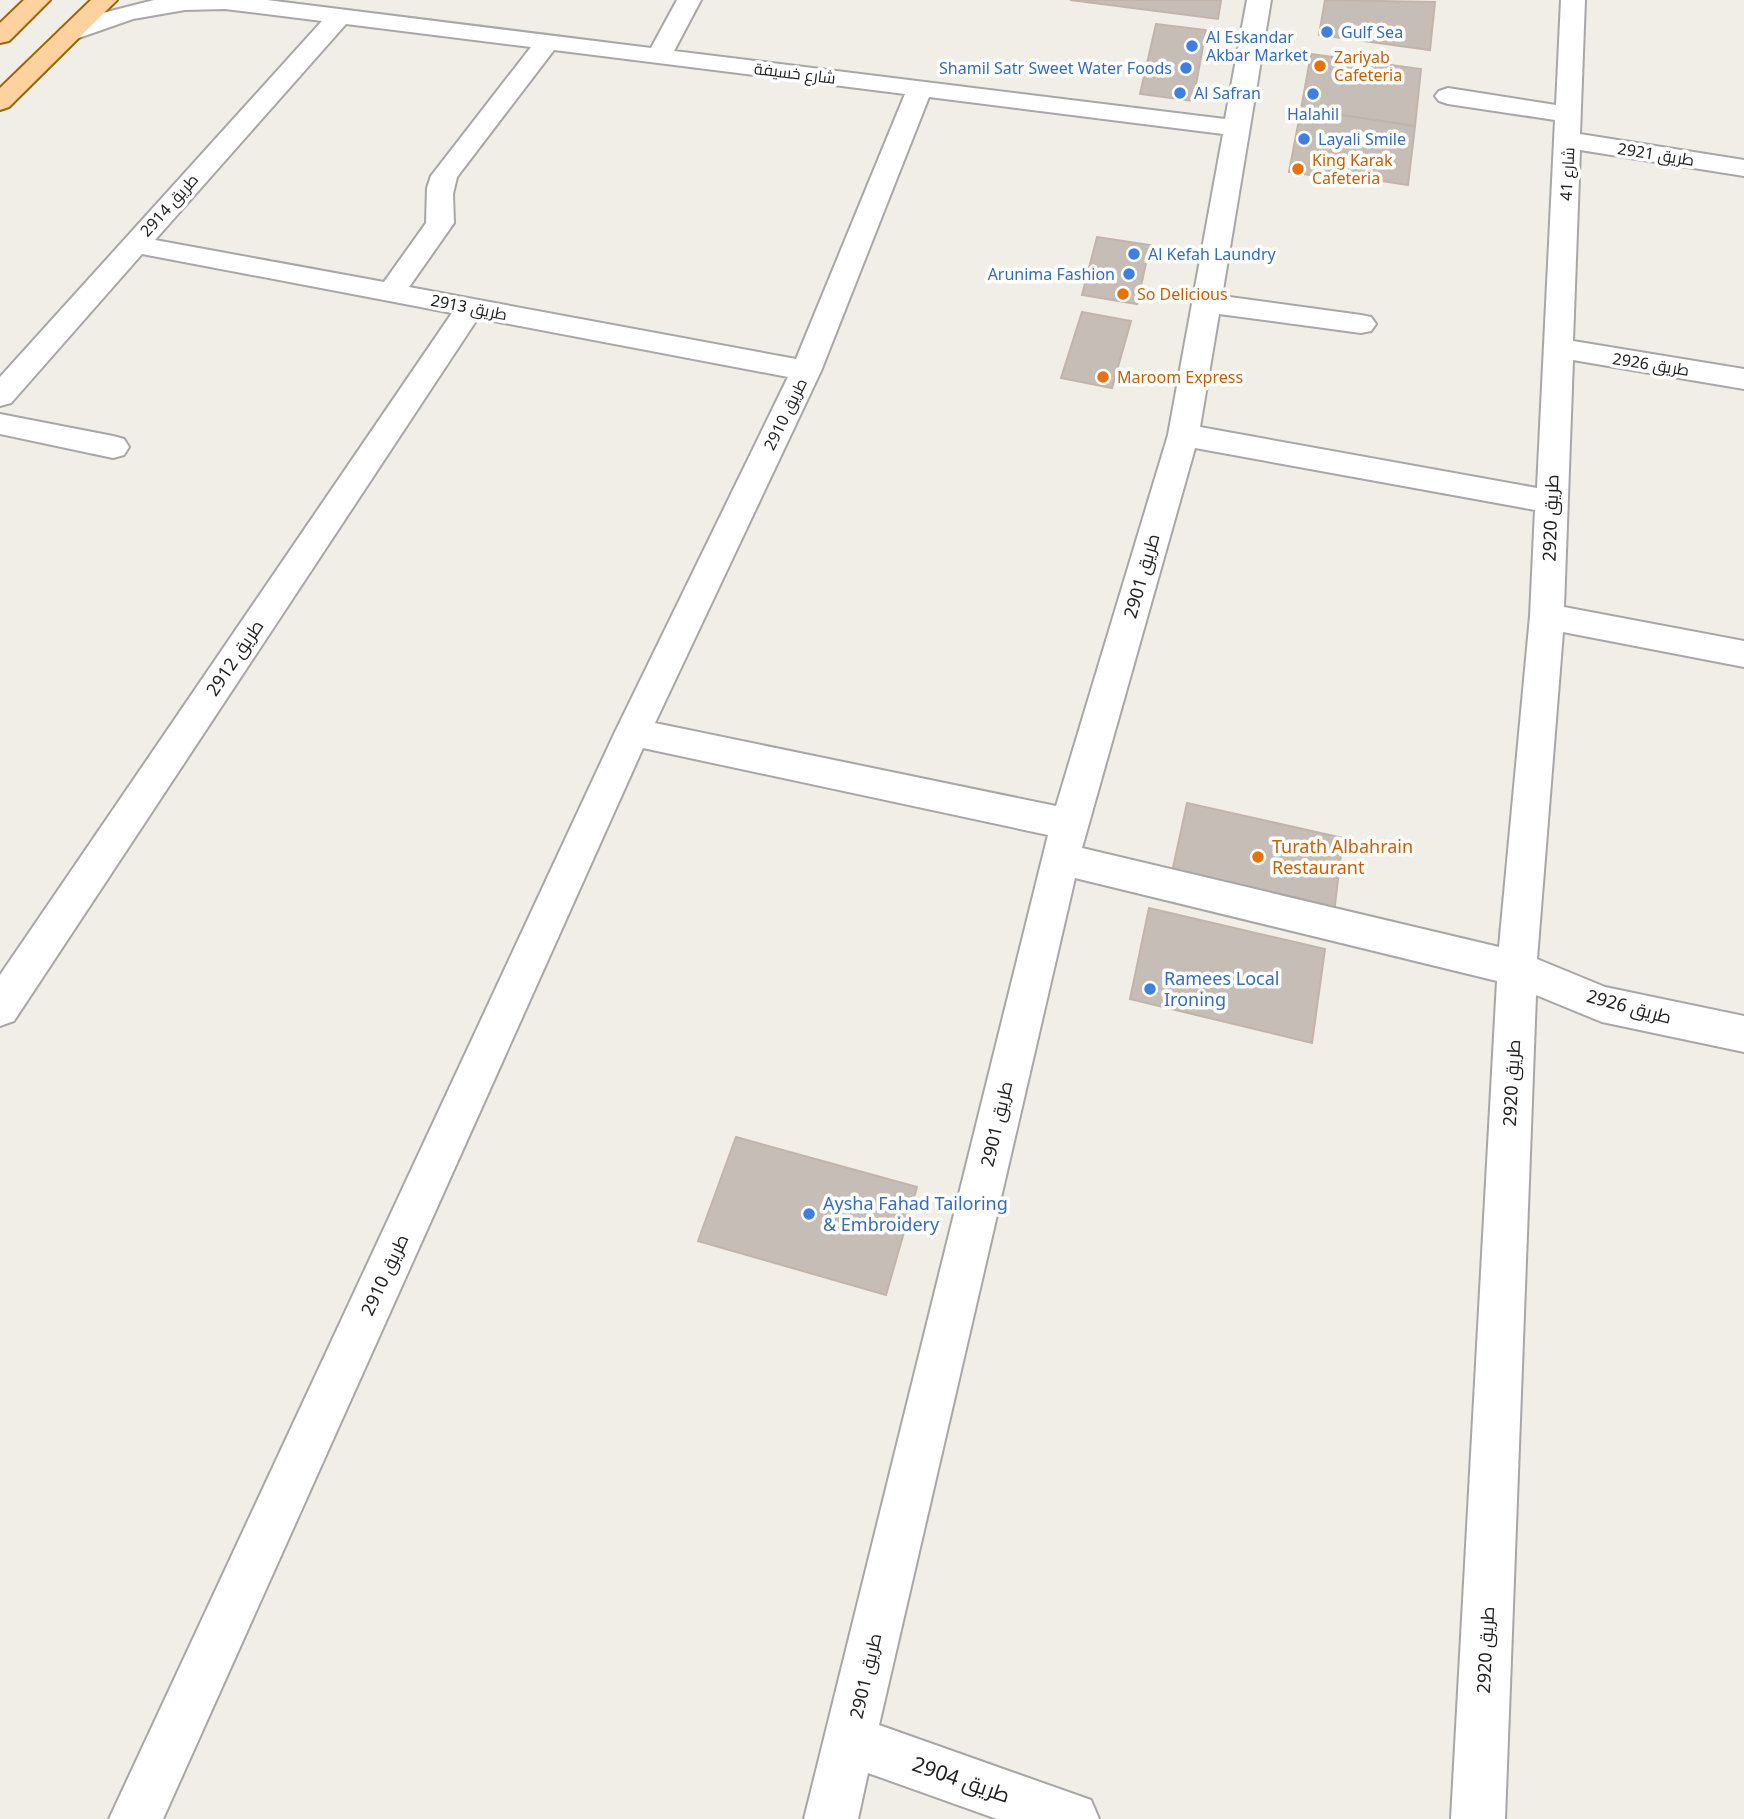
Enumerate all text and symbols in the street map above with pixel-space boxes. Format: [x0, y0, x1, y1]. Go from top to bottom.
place label: Gulf Sea [1341, 21, 1403, 43]
marker: Gulf Sea [1319, 24, 1335, 40]
place label: Al Eskandar Akbar Market [1206, 26, 1308, 66]
marker: Al Eskandar Akbar Market [1184, 38, 1200, 54]
place label: Zariyab Cafeteria [1334, 46, 1402, 86]
street label: شارع خسيفة [753, 57, 837, 90]
place label: Shamil Satr Sweet Water Foods [939, 57, 1172, 79]
marker: Zariyab Cafeteria [1312, 58, 1328, 74]
marker: Shamil Satr Sweet Water Foods [1178, 60, 1194, 76]
place label: Al Safran [1194, 82, 1261, 104]
marker: Al Safran [1172, 85, 1188, 101]
marker: Halahil [1305, 86, 1321, 102]
place label: Halahil [1287, 103, 1339, 125]
place label: Layali Smile [1318, 128, 1406, 150]
marker: Layali Smile [1296, 131, 1312, 147]
street label: طريق 2921 [1616, 137, 1696, 171]
street label: شارع 41 [1555, 147, 1580, 201]
place label: King Karak Cafeteria [1312, 149, 1393, 189]
marker: King Karak Cafeteria [1290, 161, 1306, 177]
street label: طريق 2914 [135, 169, 203, 241]
place label: Al Kefah Laundry [1148, 243, 1277, 265]
marker: Al Kefah Laundry [1126, 246, 1142, 262]
place label: Arunima Fashion [988, 263, 1115, 285]
marker: Arunima Fashion [1121, 266, 1137, 282]
place label: So Delicious [1137, 283, 1228, 305]
marker: So Delicious [1115, 286, 1131, 302]
street label: طريق 2913 [429, 289, 509, 325]
street label: طريق 2926 [1611, 347, 1691, 381]
place label: Maroom Express [1117, 366, 1243, 388]
marker: Maroom Express [1095, 369, 1111, 385]
street label: طريق 2910 [758, 374, 812, 454]
street label: طريق 2920 [1536, 474, 1565, 562]
street label: طريق 2901 [1118, 531, 1166, 621]
street label: طريق 2912 [200, 615, 269, 701]
place label: Turath Albahrain Restaurant [1272, 834, 1413, 879]
marker: Turath Albahrain Restaurant [1250, 849, 1266, 865]
place label: Ramees Local Ironing [1164, 966, 1279, 1011]
marker: Ramees Local Ironing [1142, 981, 1158, 997]
street label: طريق 2926 [1584, 983, 1674, 1030]
street label: طريق 2920 [1497, 1039, 1526, 1127]
street label: طريق 2901 [975, 1079, 1018, 1169]
place label: Aysha Fahad Tailoring & Embroidery [823, 1191, 1008, 1236]
marker: Aysha Fahad Tailoring & Embroidery [801, 1206, 817, 1222]
street label: طريق 2910 [355, 1230, 414, 1319]
street label: طريق 2920 [1471, 1606, 1500, 1694]
street label: طريق 2901 [844, 1631, 887, 1721]
street label: طريق 2904 [909, 1749, 1014, 1809]

